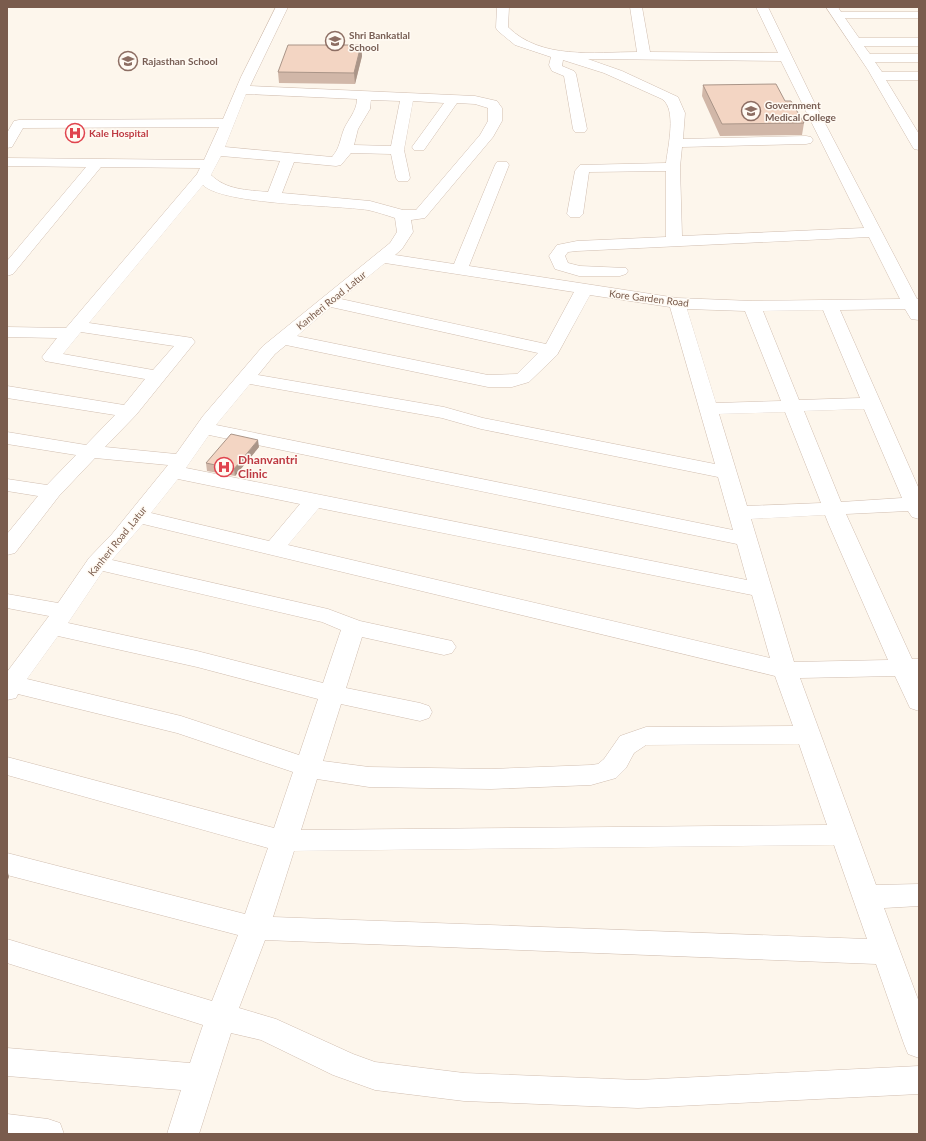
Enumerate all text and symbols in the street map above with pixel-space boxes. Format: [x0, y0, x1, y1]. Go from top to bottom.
place label: Shri Bankatlal School [349, 29, 410, 53]
school or university icon: Shri Bankatlal School [324, 30, 346, 52]
school or university icon: Rajasthan School [117, 50, 139, 72]
place label: Rajasthan School [142, 55, 218, 67]
place label: Government Medical College [765, 99, 836, 123]
school or university icon: Government Medical College [740, 100, 762, 122]
hospital icon: Kale Hospital [64, 122, 86, 144]
place label: Kale Hospital [89, 127, 148, 139]
street label: Kanheri Road ,Latur [294, 268, 369, 332]
street label: Kore Garden Road [609, 287, 689, 309]
place label: Dhanvantri Clinic [238, 452, 297, 481]
hospital icon: Dhanvantri Clinic [213, 456, 235, 478]
street label: Kanheri Road ,Latur [85, 503, 149, 578]

